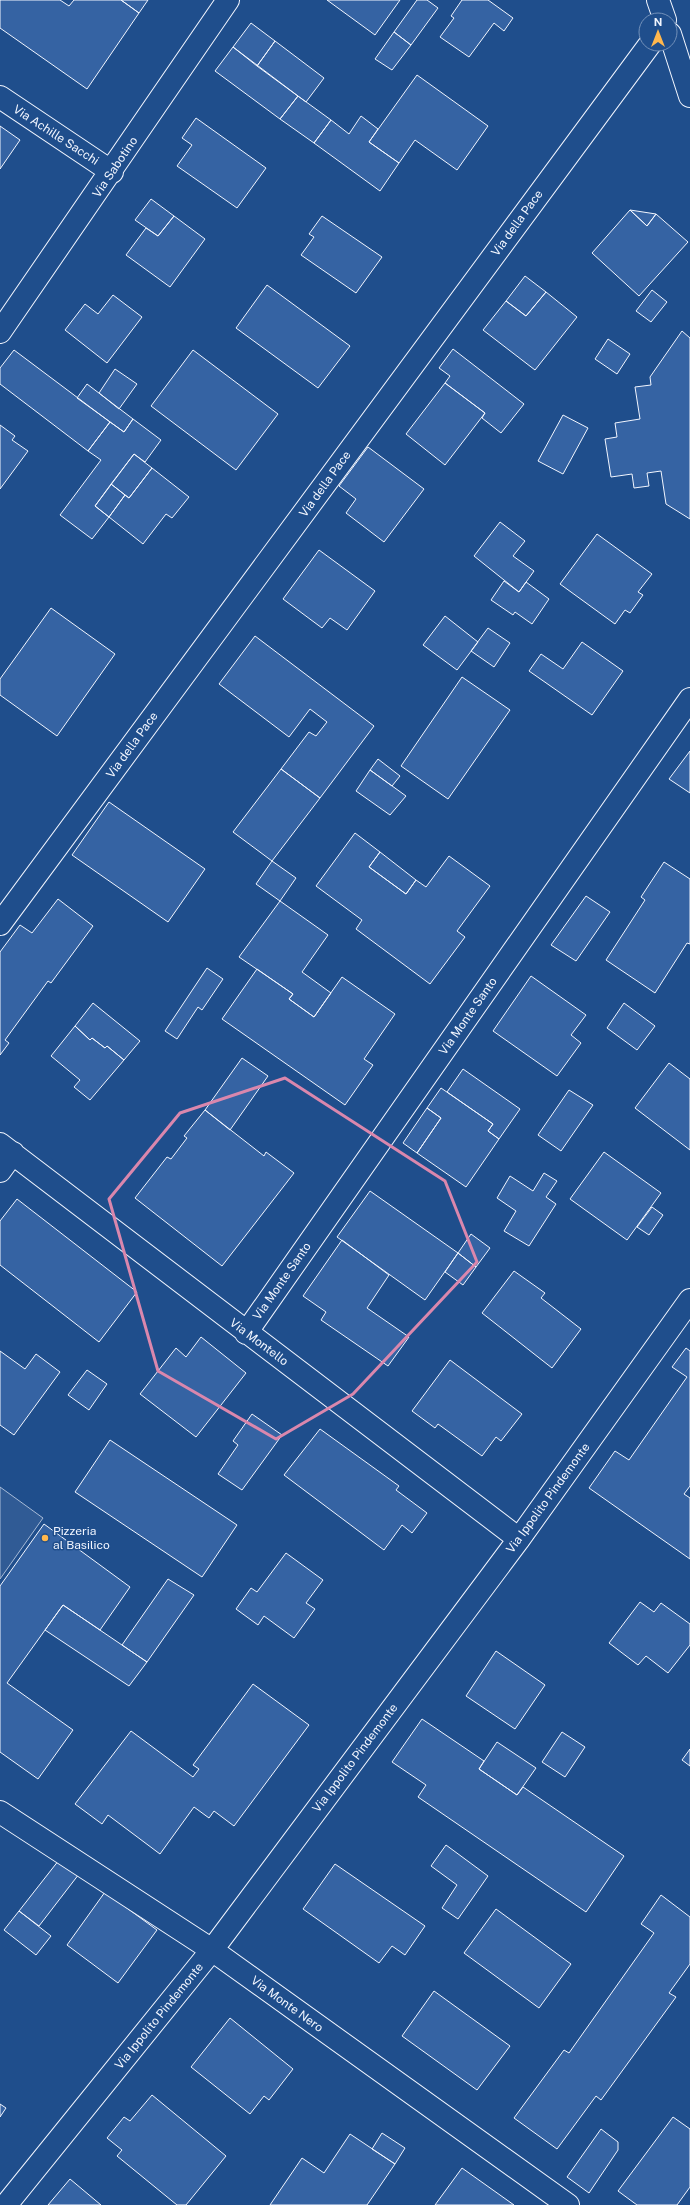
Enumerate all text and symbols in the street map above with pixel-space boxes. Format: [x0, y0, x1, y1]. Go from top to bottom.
north arrow [638, 12, 678, 52]
text: N [654, 16, 662, 28]
street label: Via Achille Sacchi [11, 102, 101, 168]
street label: Via Sabotino [90, 134, 141, 200]
street label: Via della Pace [488, 187, 546, 259]
street label: Via della Pace [296, 448, 354, 520]
street label: Via della Pace [103, 709, 161, 781]
street label: Via Monte Santo [436, 974, 500, 1057]
street label: Via Monte Santo [250, 1239, 314, 1322]
street label: Via Montello [227, 1316, 291, 1369]
street label: Via Ippolito Pindemonte [503, 1440, 593, 1556]
place label: Pizzeria al Basilico [53, 1524, 110, 1552]
marker: Pizzeria al Basilico [40, 1533, 50, 1543]
street label: Via Ippolito Pindemonte [310, 1701, 401, 1815]
street label: Via Ippolito Pindemonte [112, 1960, 206, 2072]
street label: Via Monte Nero [248, 1973, 326, 2035]

